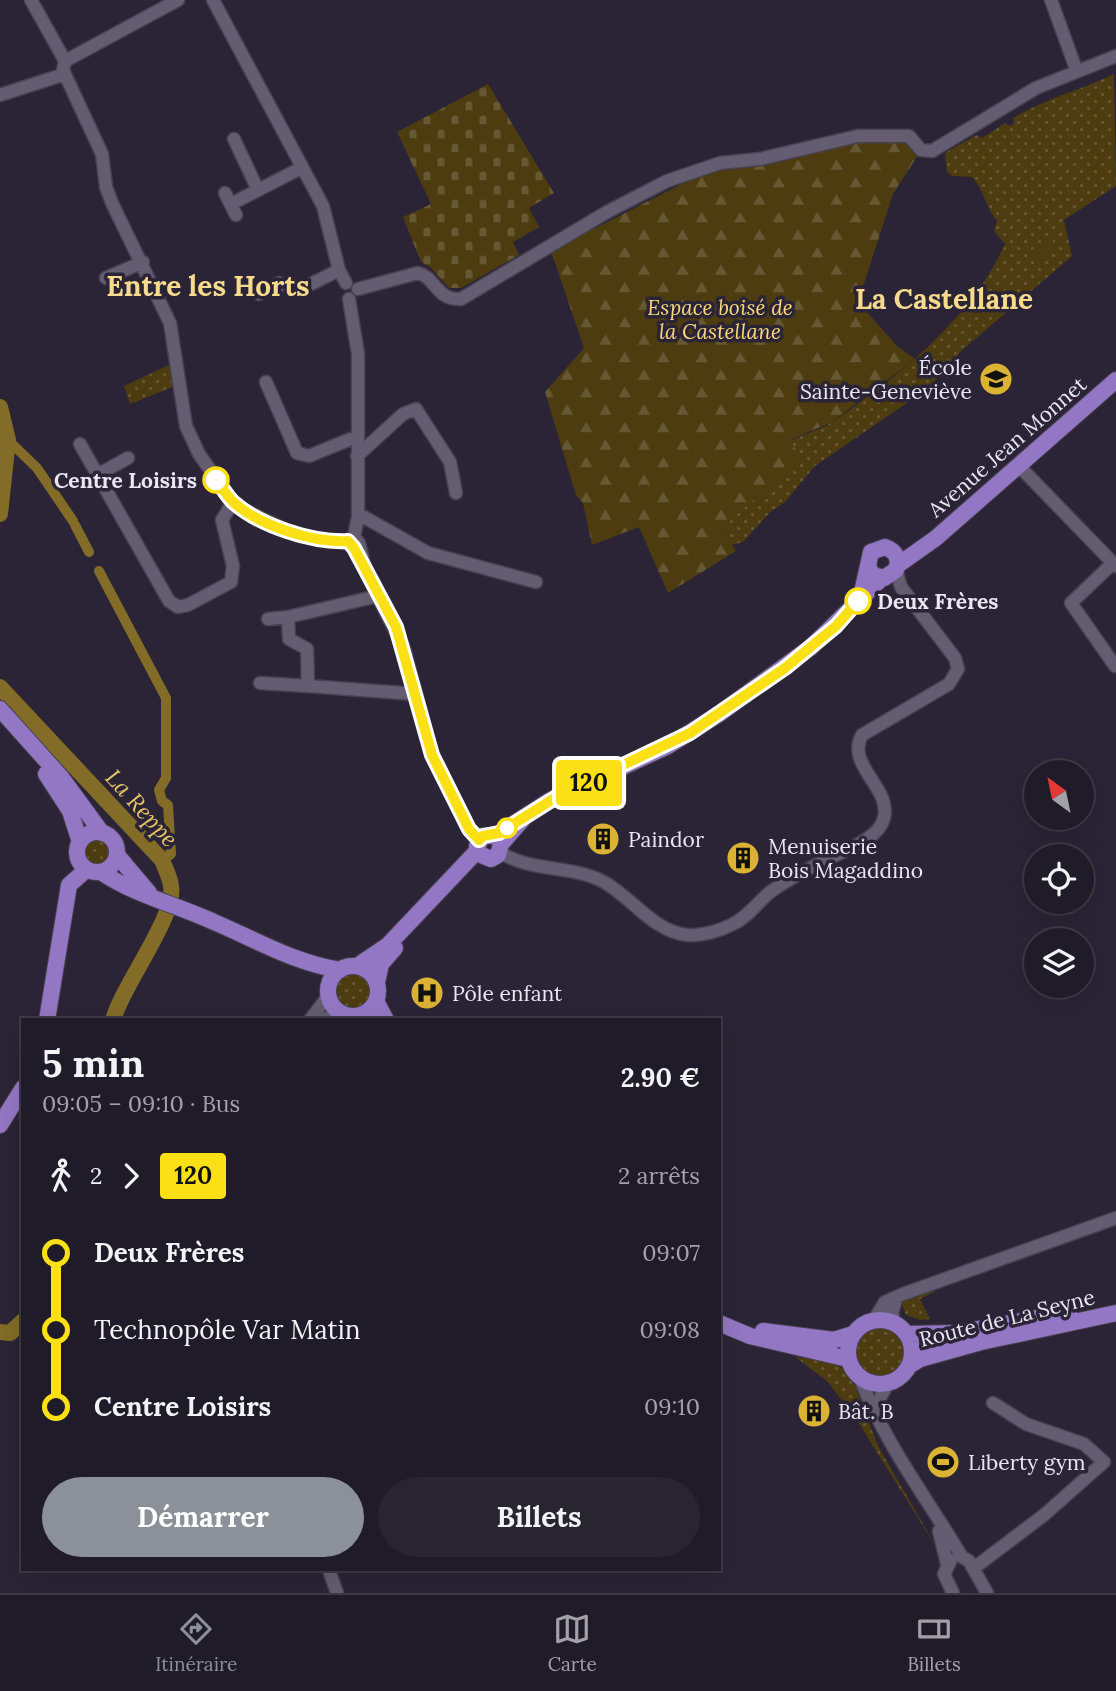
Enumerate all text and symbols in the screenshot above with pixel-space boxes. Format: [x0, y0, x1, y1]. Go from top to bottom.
district label: Entre les Horts [106, 268, 310, 304]
district label: La Castellane [855, 281, 1033, 317]
park label: Espace boisé de la Castellane [647, 294, 793, 345]
place label: École Sainte-Geneviève [800, 354, 972, 405]
school or university icon: École Sainte-Geneviève [977, 360, 1015, 398]
street label: Avenue Jean Monnet [922, 370, 1092, 524]
place label: Centre Loisirs [54, 467, 197, 494]
marker: Centre Loisirs [203, 467, 229, 493]
marker: Deux Frères [845, 588, 871, 614]
place label: Deux Frères [877, 588, 999, 615]
line badge: 120 [549, 760, 629, 806]
north arrow [1024, 760, 1094, 830]
map controls [1024, 760, 1094, 998]
water label: La Reppe [100, 763, 184, 853]
text: 120 [570, 767, 608, 798]
unlabelled marker [497, 818, 517, 838]
building icon: Paindor [584, 820, 622, 858]
place label: Paindor [628, 826, 704, 853]
place label: Menuiserie Bois Magaddino [768, 833, 923, 884]
building icon: Menuiserie Bois Magaddino [724, 839, 762, 877]
button: locate [1024, 844, 1094, 914]
button: layers [1024, 928, 1094, 998]
hospital icon: Pôle enfant [408, 974, 446, 1012]
place label: Pôle enfant [452, 980, 563, 1007]
text: 5 min [42, 1039, 144, 1087]
text: 2.90 € [621, 1061, 700, 1094]
text: 09:05 – 09:10 · Bus [42, 1089, 240, 1118]
icon: walk [42, 1157, 80, 1195]
icon: forward [112, 1157, 150, 1195]
text: 120 [174, 1160, 212, 1191]
text: 2 [90, 1161, 102, 1190]
text: 2 arrêts [618, 1161, 700, 1190]
text: Deux Frères [94, 1236, 244, 1269]
text: 09:07 [642, 1238, 700, 1267]
street label: Route de La Seyne [917, 1283, 1097, 1353]
text: Technopôle Var Matin [94, 1313, 361, 1346]
text: 09:08 [639, 1315, 700, 1344]
text: Centre Loisirs [94, 1390, 271, 1423]
text: 09:10 [644, 1392, 700, 1421]
building icon: Bât. B [795, 1392, 833, 1430]
place label: Bât. B [838, 1398, 894, 1425]
sports icon: Liberty gym [924, 1443, 962, 1481]
place label: Liberty gym [968, 1449, 1086, 1476]
button: Démarrer [42, 1477, 364, 1557]
button: Billets [378, 1477, 700, 1557]
tab: Itinéraire [155, 1610, 237, 1676]
tab: Carte [548, 1610, 597, 1676]
tab: Billets [907, 1610, 961, 1676]

